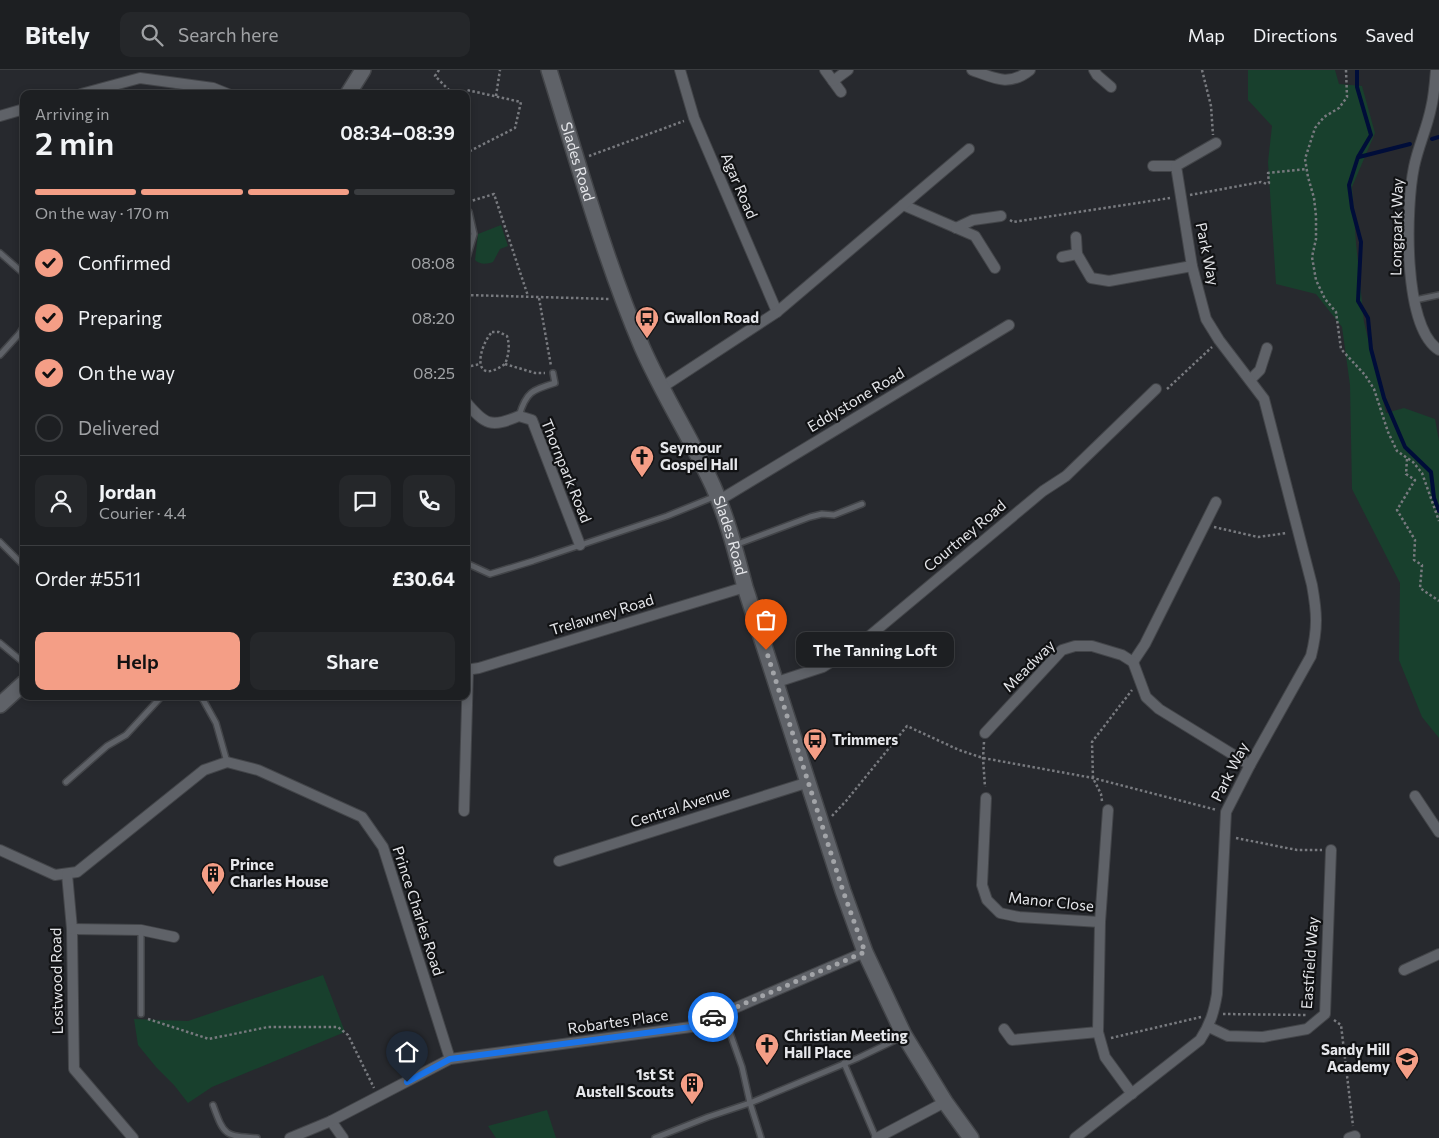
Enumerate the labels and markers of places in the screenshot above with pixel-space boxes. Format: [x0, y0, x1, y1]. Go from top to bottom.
bus stop icon: Gwallon Road [634, 305, 660, 339]
place label: Gwallon Road [664, 308, 759, 326]
place label: Seymour Gospel Hall [660, 438, 738, 473]
church icon: Seymour Gospel Hall [629, 444, 655, 478]
pin [745, 599, 787, 650]
callout: The Tanning Loft [796, 632, 954, 668]
bus stop icon: Trimmers [802, 727, 828, 761]
place label: Trimmers [832, 730, 898, 748]
place label: Prince Charles House [230, 855, 329, 890]
building icon: Prince Charles House [200, 861, 226, 895]
place label: Christian Meeting Hall Place [784, 1026, 908, 1061]
pin [386, 1031, 428, 1082]
church icon: Christian Meeting Hall Place [754, 1032, 780, 1066]
place label: Sandy Hill Academy [1321, 1040, 1391, 1075]
school or university icon: Sandy Hill Academy [1394, 1046, 1420, 1080]
place label: 1st St Austell Scouts [576, 1065, 674, 1100]
building icon: 1st St Austell Scouts [679, 1071, 705, 1105]

